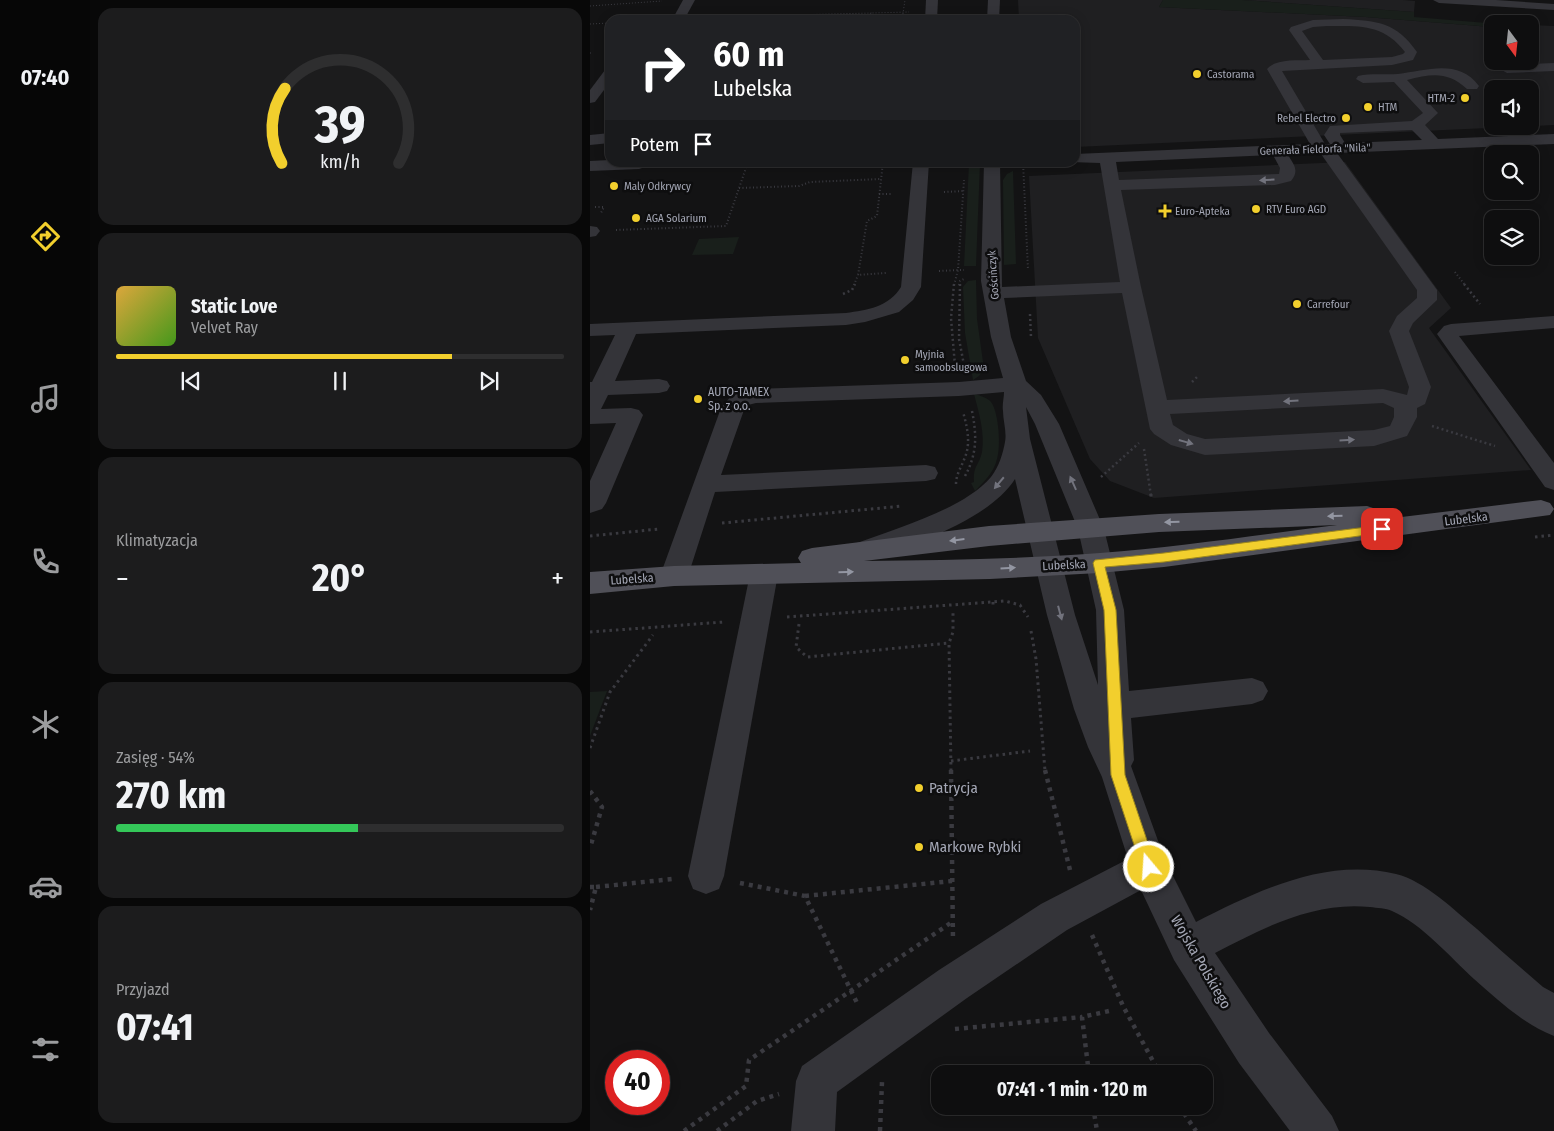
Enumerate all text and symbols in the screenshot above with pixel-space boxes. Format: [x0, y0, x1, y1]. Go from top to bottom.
north arrow [1484, 15, 1539, 70]
map controls [1484, 15, 1539, 265]
text: 60 m [713, 33, 784, 75]
icon: right [630, 35, 695, 100]
text: 07:40 [20, 64, 70, 91]
marker: Castorama [1191, 68, 1203, 80]
place label: Castorama [1207, 68, 1254, 81]
text: Lubelska [713, 75, 792, 102]
button: sound [1484, 80, 1539, 135]
place label: HTM-2 [1427, 92, 1455, 105]
marker: HTM-2 [1459, 92, 1471, 104]
text: 39 [313, 93, 366, 156]
marker: HTM [1362, 101, 1374, 113]
place label: HTM [1378, 101, 1398, 114]
place label: Rebel Electro [1277, 112, 1336, 125]
marker: Rebel Electro [1340, 112, 1352, 124]
icon: arrive [689, 130, 717, 158]
text: Potem [630, 133, 679, 156]
street label: Generała Fieldorfa "Nila" [1259, 141, 1371, 158]
button: search [1484, 145, 1539, 200]
text: km/h [320, 151, 360, 173]
one-way arrow [1259, 177, 1275, 185]
marker: Maly Odkrywcy [608, 180, 620, 192]
place label: Maly Odkrywcy [624, 180, 691, 193]
marker: RTV Euro AGD [1250, 203, 1262, 215]
place label: RTV Euro AGD [1266, 203, 1326, 216]
marker: Euro-Apteka [1159, 205, 1171, 217]
place label: Euro-Apteka [1175, 205, 1230, 218]
button: layers [1484, 210, 1539, 265]
marker: AGA Solarium [630, 212, 642, 224]
place label: AGA Solarium [646, 212, 707, 225]
icon: directions [28, 219, 63, 254]
street label: Gościńczyk [985, 249, 1002, 300]
text: Static Love [191, 295, 278, 318]
marker: Carrefour [1291, 298, 1303, 310]
place label: Carrefour [1307, 298, 1349, 311]
text: Velvet Ray [191, 318, 258, 337]
place label: Myjnia samoobslugowa [915, 348, 987, 374]
marker: Myjnia samoobslugowa [899, 354, 911, 366]
icon: previous [177, 367, 205, 395]
icon: pause [326, 367, 354, 395]
icon: next [475, 367, 503, 395]
icon: music [28, 381, 63, 416]
place label: AUTO-TAMEX Sp. z o.o. [708, 385, 769, 413]
marker: AUTO-TAMEX Sp. z o.o. [692, 393, 704, 405]
one-way arrow [1283, 397, 1299, 405]
one-way arrow [1339, 435, 1355, 443]
one-way arrow [1178, 438, 1193, 446]
one-way arrow [993, 476, 1004, 489]
one-way arrow [1069, 476, 1077, 490]
pin [1361, 508, 1403, 550]
street label: Lubelska [1444, 509, 1488, 529]
one-way arrow [1326, 513, 1342, 521]
icon: arrive [1368, 515, 1396, 543]
one-way arrow [1164, 519, 1180, 527]
text: Klimatyzacja [116, 531, 198, 550]
one-way arrow [949, 536, 965, 544]
icon: phone [28, 544, 63, 579]
text: 20° [312, 555, 368, 601]
street label: Lubelska [1042, 557, 1086, 573]
text: − [116, 562, 129, 595]
text: + [551, 562, 564, 595]
one-way arrow [1000, 563, 1016, 571]
one-way arrow [838, 568, 854, 576]
street label: Lubelska [610, 570, 654, 587]
one-way arrow [1057, 606, 1065, 621]
icon: climate [28, 707, 63, 742]
text: Zasięg · 54% [116, 748, 195, 767]
text: 270 km [116, 772, 226, 818]
place label: Patrycja [929, 779, 978, 797]
marker: Patrycja [913, 782, 925, 794]
place label: Markowe Rybki [929, 838, 1021, 856]
position arrow [1122, 840, 1174, 892]
marker: Markowe Rybki [913, 841, 925, 853]
icon: car [28, 869, 63, 904]
street label: Wojska Polskiego [1167, 912, 1235, 1012]
text: Przyjazd [116, 980, 170, 999]
text: 07:41 [116, 1004, 194, 1050]
icon: filters [28, 1032, 63, 1067]
speed limit sign: 40 [605, 1050, 670, 1115]
text: 07:41 · 1 min · 120 m [997, 1078, 1147, 1101]

